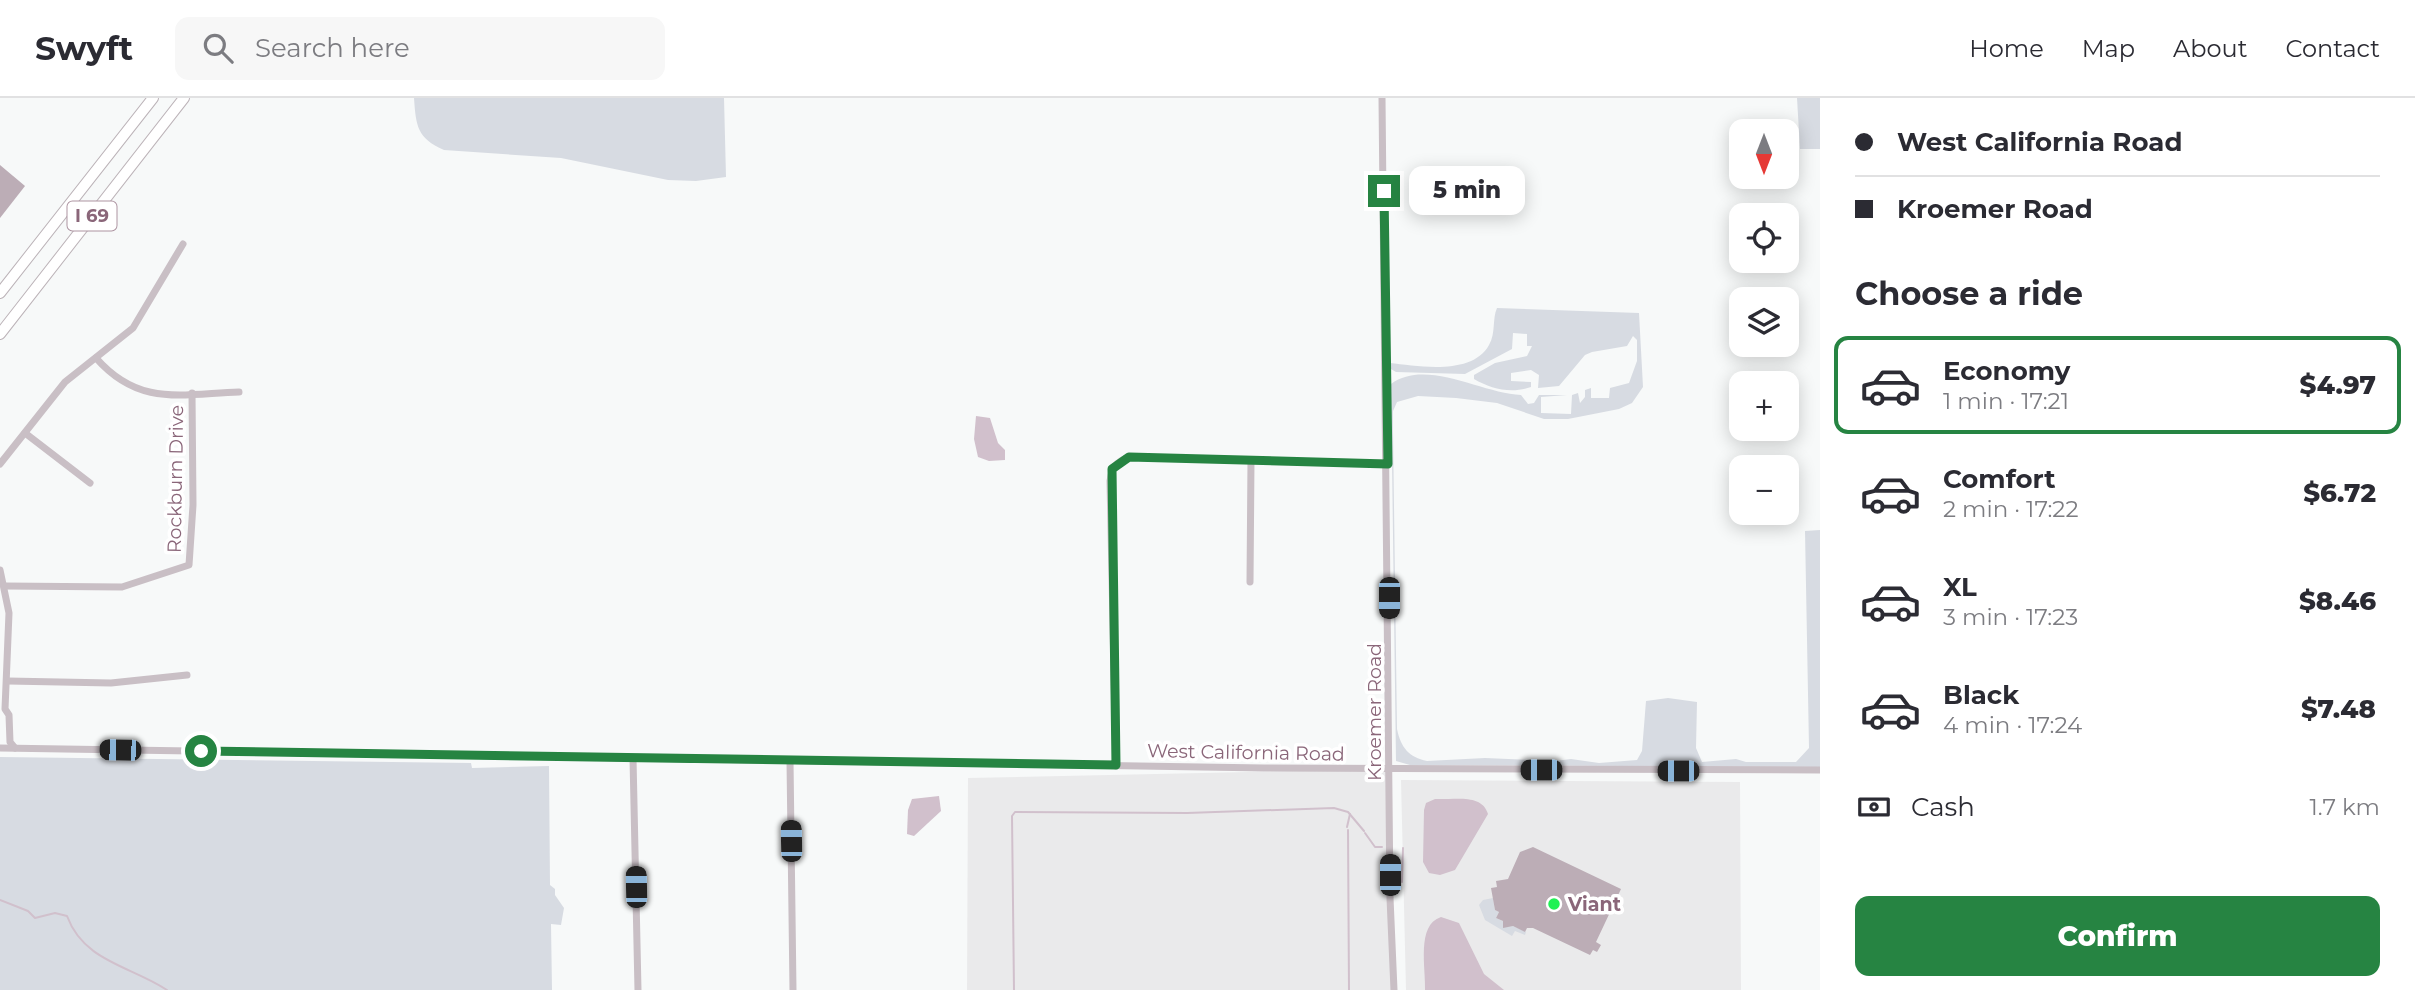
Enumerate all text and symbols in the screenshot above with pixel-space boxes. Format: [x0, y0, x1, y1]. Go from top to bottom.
search box [175, 17, 665, 80]
text: Swyft [35, 28, 133, 68]
icon: search [199, 29, 237, 67]
text: Search here [255, 32, 410, 64]
text: Home [1969, 34, 2044, 63]
text: Map [2082, 34, 2135, 63]
text: About [2173, 34, 2247, 63]
text: Contact [2285, 34, 2380, 63]
north arrow [1729, 119, 1799, 189]
map controls [1729, 119, 1799, 525]
text: West California Road [1897, 126, 2182, 158]
callout: 5 min [1408, 166, 1524, 216]
route end [1368, 175, 1400, 207]
text: 5 min [1433, 176, 1501, 204]
text: Kroemer Road [1897, 193, 2093, 225]
road number: I 69 [68, 202, 116, 230]
button: locate [1729, 203, 1799, 273]
text: Choose a ride [1855, 274, 2083, 313]
button: layers [1729, 287, 1799, 357]
icon: car [1859, 354, 1922, 417]
text: Economy [1943, 355, 2070, 387]
text: $4.97 [2300, 369, 2376, 401]
button: + [1729, 371, 1799, 441]
text: 1 min · 17:21 [1943, 387, 2069, 415]
street label: Rockburn Drive [163, 405, 188, 553]
button: − [1729, 455, 1799, 525]
icon: car [1859, 462, 1922, 525]
text: Comfort [1943, 463, 2055, 495]
text: $6.72 [2303, 477, 2376, 509]
text: 2 min · 17:22 [1943, 495, 2078, 523]
icon: car [1859, 570, 1922, 633]
text: XL [1943, 571, 1977, 603]
car [1379, 577, 1400, 619]
text: $8.46 [2299, 585, 2376, 617]
text: 3 min · 17:23 [1943, 603, 2078, 631]
street label: Kroemer Road [1363, 643, 1386, 781]
icon: car [1859, 678, 1922, 741]
text: Black [1943, 679, 2019, 711]
text: $7.48 [2301, 693, 2376, 725]
text: 4 min · 17:24 [1943, 711, 2082, 739]
route start [185, 735, 217, 767]
car [99, 739, 142, 761]
street label: West California Road [1147, 739, 1345, 766]
car [1521, 760, 1563, 781]
car [1658, 761, 1700, 782]
icon: cash [1855, 788, 1893, 826]
text: Cash [1911, 791, 1975, 823]
text: 1.7 km [2310, 793, 2380, 821]
car [781, 820, 802, 862]
car [1380, 854, 1401, 896]
car [626, 866, 647, 908]
place label: Viant [1567, 893, 1621, 916]
marker: Viant [1546, 896, 1562, 912]
button: Confirm [1855, 896, 2380, 976]

